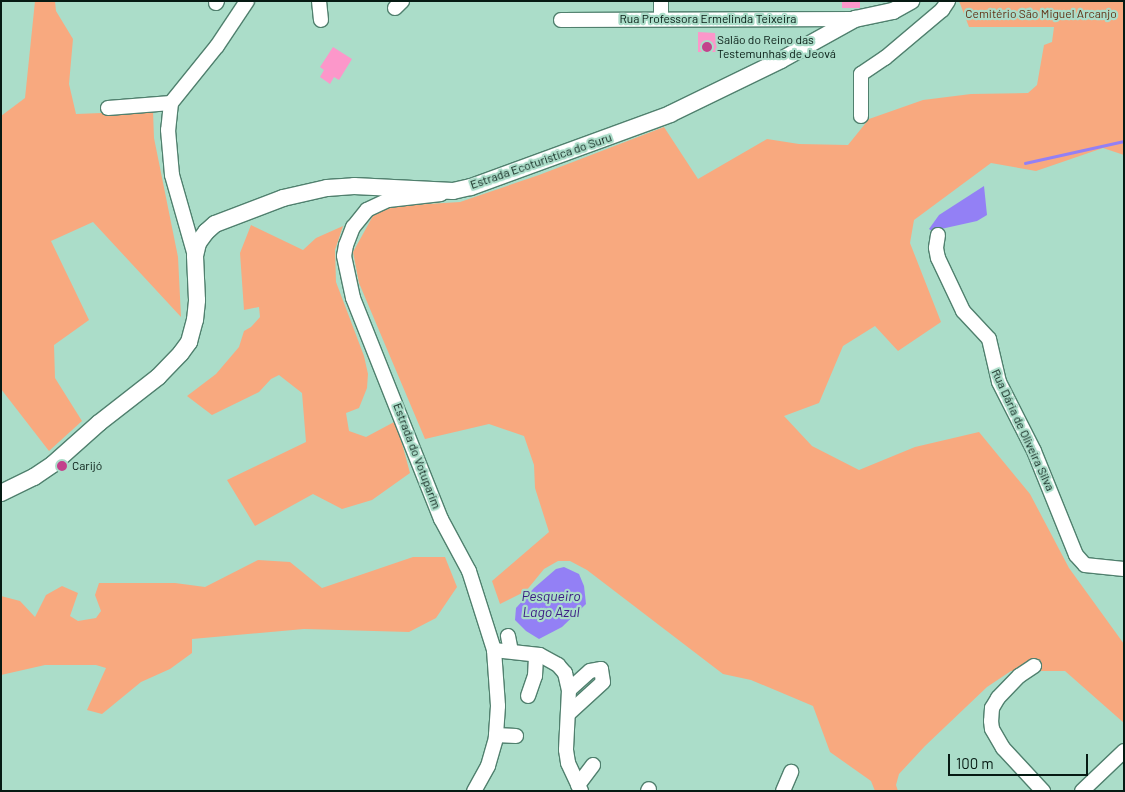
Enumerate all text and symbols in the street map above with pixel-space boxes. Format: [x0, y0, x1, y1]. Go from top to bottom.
park label: Cemitério São Miguel Arcanjo [965, 7, 1117, 21]
street label: Rua Professora Ermelinda Teixeira [620, 12, 796, 26]
place label: Salão do Reino das Testemunhas de Jeová [717, 33, 836, 61]
marker: Salão do Reino das Testemunhas de Jeová [701, 41, 713, 53]
street label: Estrada Ecoturistica do Suru [468, 130, 614, 192]
street label: Rua Dária de Oliveira Silva [988, 367, 1058, 493]
street label: Estrada do Votuparim [390, 401, 444, 511]
place label: Carijó [72, 459, 102, 473]
marker: Carijó [56, 460, 68, 472]
water label: Pesqueiro Lago Azul [521, 588, 581, 620]
scale bar [950, 744, 1090, 776]
text: 100 m [956, 754, 994, 772]

